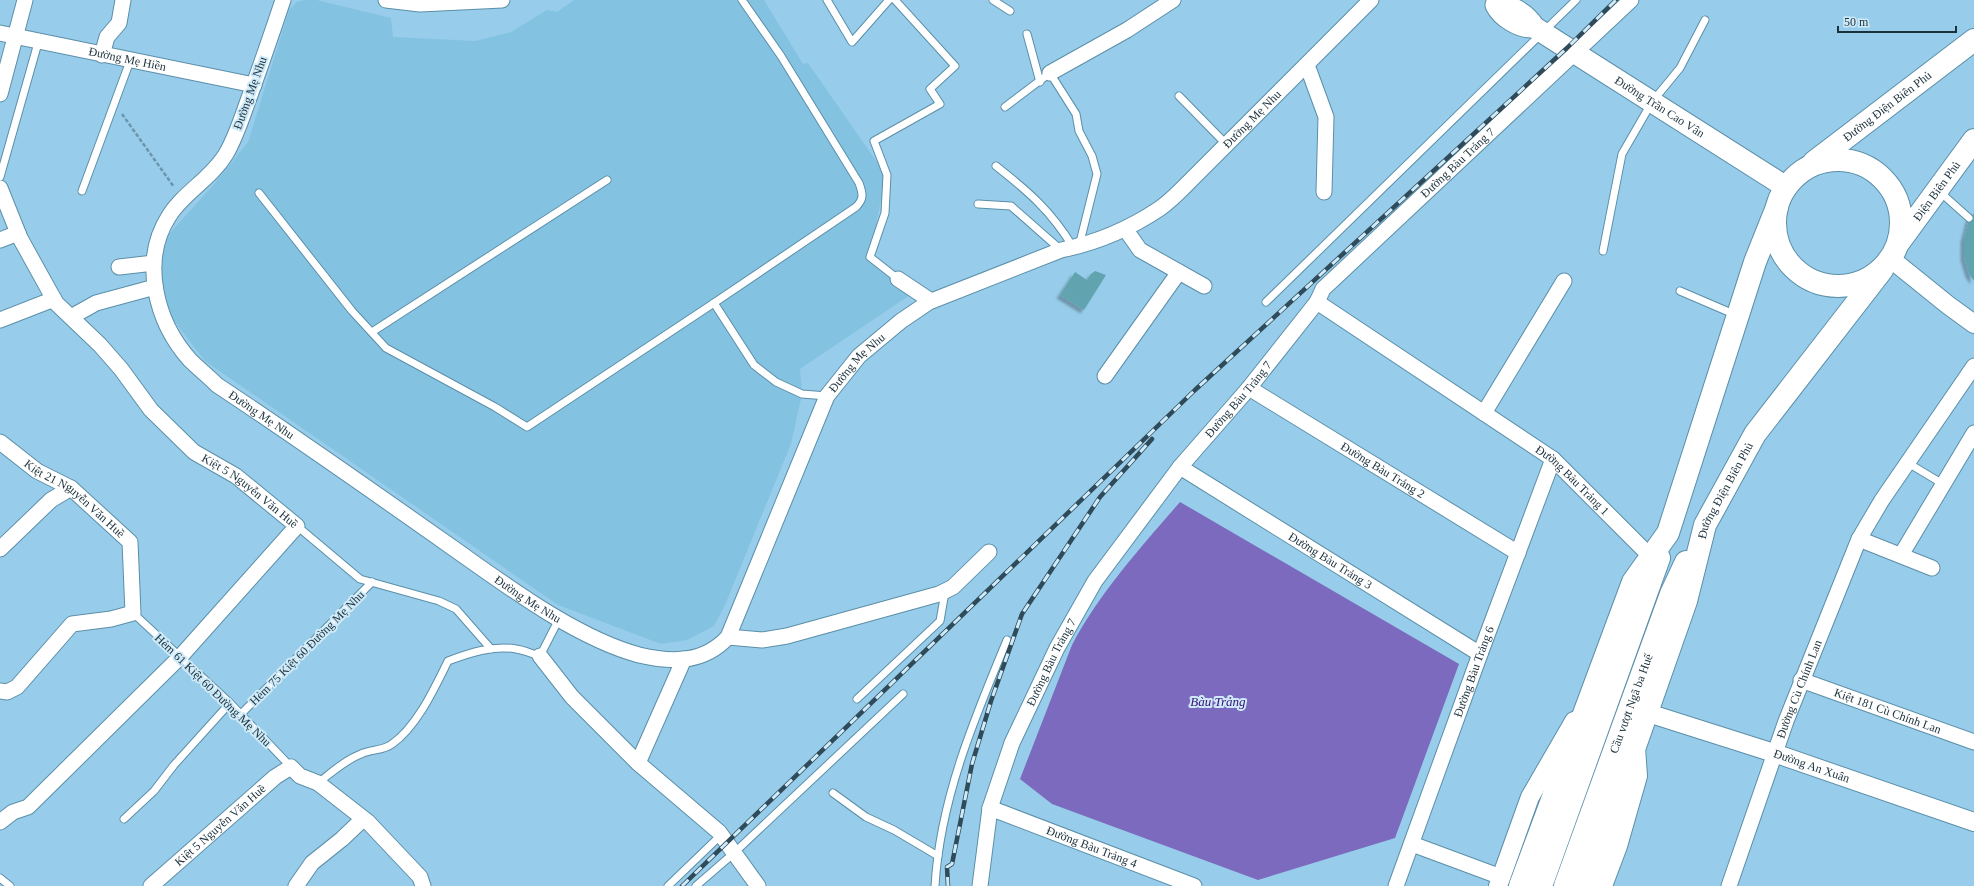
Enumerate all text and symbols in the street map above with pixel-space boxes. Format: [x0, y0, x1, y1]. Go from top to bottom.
scale bar [1838, 8, 1956, 34]
text: 50 m [1844, 15, 1869, 29]
street label: Đường Mẹ Hiền [87, 44, 167, 74]
street label: Đường Mẹ Nhu [230, 55, 270, 131]
street label: Đường Điện Biên Phủ [1840, 68, 1934, 144]
street label: Đường Trần Cao Vân [1612, 73, 1707, 141]
street label: Đường Mẹ Nhu [1220, 87, 1284, 151]
street label: Đường Bàu Trảng 7 [1418, 125, 1497, 201]
street label: Điện Biên Phủ [1910, 158, 1963, 224]
street label: Đường Mẹ Nhu [826, 330, 888, 395]
street label: Đường Bàu Trảng 7 [1202, 358, 1275, 440]
street label: Đường Mẹ Nhu [226, 388, 297, 442]
street label: Đường Bàu Trảng 2 [1338, 439, 1427, 501]
street label: Đường Điện Biên Phủ [1695, 440, 1756, 540]
street label: Đường Bàu Trảng 1 [1533, 442, 1612, 518]
street label: Kiệt 5 Nguyễn Văn Huề [199, 451, 301, 531]
street label: Kiệt 21 Nguyễn Văn Huề [21, 457, 128, 541]
street label: Đường Bàu Trảng 3 [1286, 529, 1375, 592]
street label: Đường Mẹ Nhu [492, 573, 563, 626]
street label: Hẻm 75 Kiệt 60 Đường Mẹ Nhu [247, 588, 367, 708]
street label: Đường Bàu Trảng 7 [1024, 616, 1079, 708]
street label: Đường Bàu Trảng 6 [1451, 624, 1497, 719]
street label: Hẻm 61 Kiệt 60 Đường Mẹ Nhu [152, 631, 274, 749]
street label: Đường Cù Chính Lan [1774, 638, 1825, 740]
street label: Cầu vượt Ngã ba Huế [1607, 651, 1656, 755]
street label: Kiệt 181 Cù Chính Lan [1832, 685, 1943, 737]
water label: Bàu Trảng [1190, 694, 1246, 709]
street label: Đường An Xuân [1772, 746, 1852, 786]
street label: Kiệt 5 Nguyễn Văn Huề [172, 782, 268, 869]
street label: Đường Bàu Trảng 4 [1045, 823, 1139, 871]

